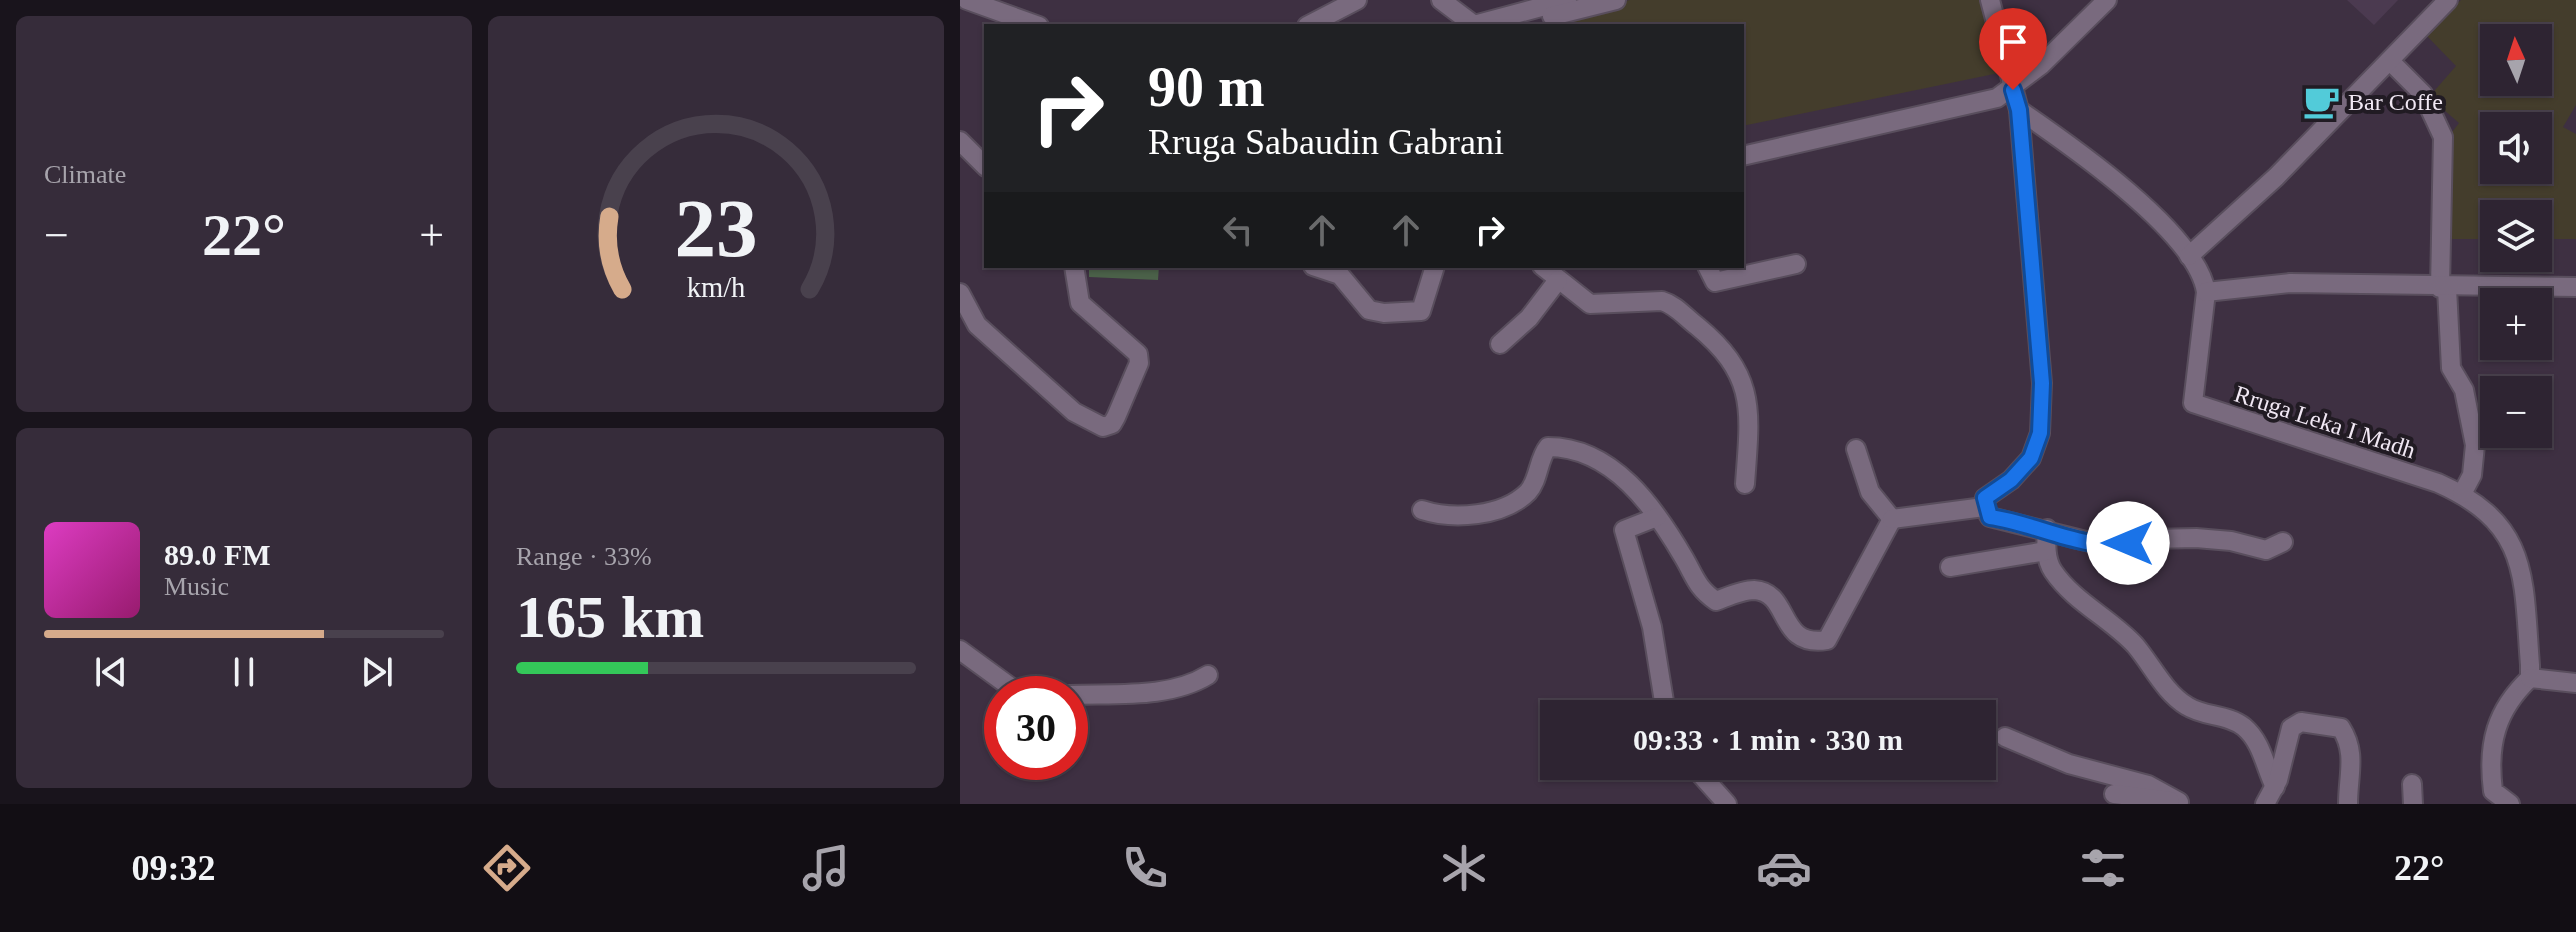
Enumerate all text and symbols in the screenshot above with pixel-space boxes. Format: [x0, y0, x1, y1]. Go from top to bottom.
pin [1979, 8, 2047, 90]
icon: arrive [1991, 20, 2035, 64]
north arrow [2480, 24, 2552, 96]
map controls [2480, 24, 2552, 448]
icon: right [1016, 56, 1120, 160]
text: 90 m [1148, 56, 1265, 118]
cafe icon: Bar Coffe [2303, 83, 2341, 121]
place label: Bar Coffe [2348, 89, 2443, 115]
button: sound [2480, 112, 2552, 184]
text: Rruga Sabaudin Gabrani [1148, 122, 1504, 162]
text: Climate [44, 160, 126, 189]
text: 23 [674, 182, 758, 274]
button: layers [2480, 200, 2552, 272]
text: 22° [202, 202, 286, 268]
icon: left [1216, 208, 1260, 252]
icon: ahead [1300, 208, 1344, 252]
icon: ahead [1384, 208, 1428, 252]
icon: right [1468, 208, 1512, 252]
text: − [44, 211, 69, 260]
text: + [419, 211, 444, 260]
text: km/h [687, 272, 745, 303]
button: + [2480, 288, 2552, 360]
button: − [2480, 376, 2552, 448]
street label: Rruga Leka I Madh [2231, 380, 2419, 464]
position arrow [2086, 501, 2170, 585]
text: 89.0 FM [164, 538, 271, 571]
text: Range · 33% [516, 542, 652, 571]
text: Music [164, 572, 229, 601]
text: 165 km [516, 584, 704, 650]
icon: previous [89, 650, 133, 694]
icon: pause [222, 650, 266, 694]
icon: next [355, 650, 399, 694]
speed limit sign: 30 [984, 676, 1088, 780]
text: 09:33 · 1 min · 330 m [1633, 723, 1903, 756]
icon: directions [479, 840, 535, 896]
icon: music [798, 840, 854, 896]
icon: phone [1117, 840, 1173, 896]
icon: climate [1436, 840, 1492, 896]
icon: car [1756, 840, 1812, 896]
icon: filters [2075, 840, 2131, 896]
text: 09:32 [132, 848, 216, 888]
text: 22° [2394, 848, 2444, 888]

